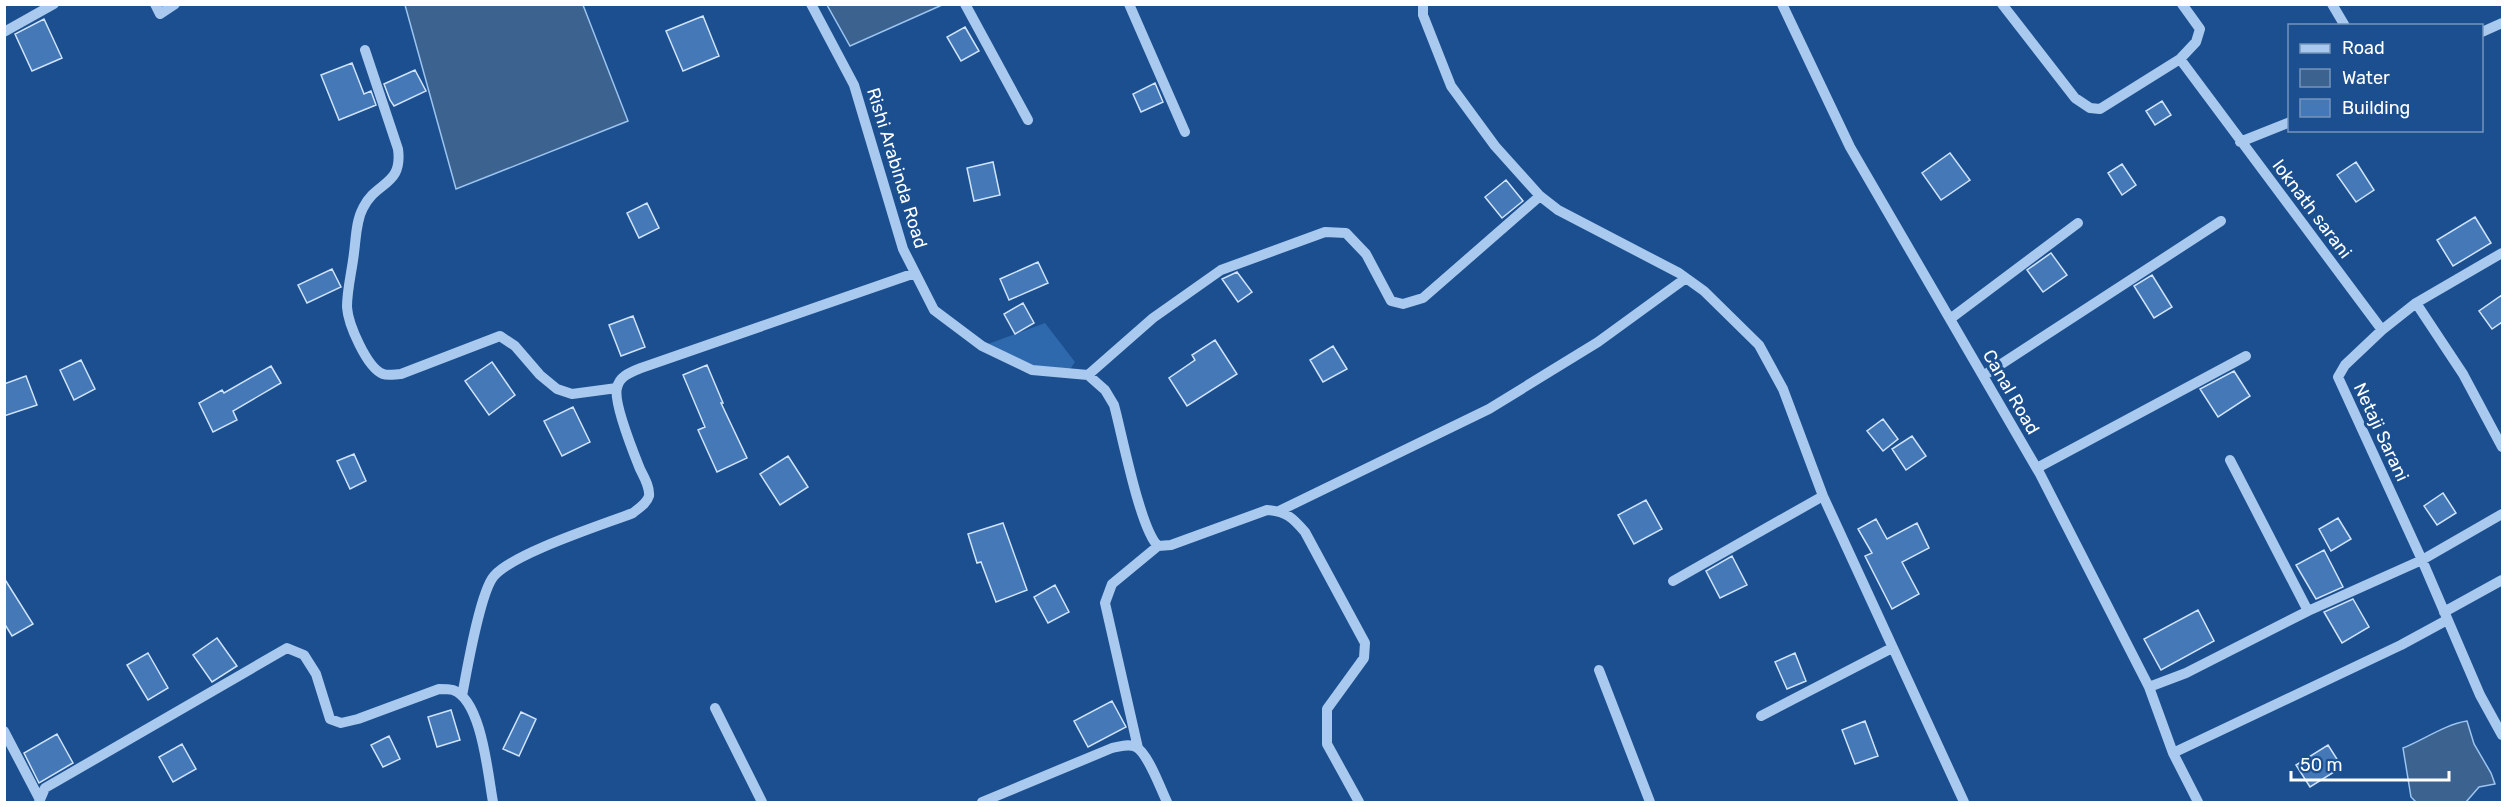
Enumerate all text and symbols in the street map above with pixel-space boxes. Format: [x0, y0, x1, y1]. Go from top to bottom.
legend [2288, 24, 2483, 132]
text: Road [2342, 37, 2385, 59]
text: Water [2342, 67, 2390, 89]
street label: Rishi Arabinda Road [862, 85, 932, 251]
text: Building [2342, 97, 2410, 119]
street label: loknath sarani [2268, 155, 2356, 263]
street label: Canal Road [1978, 346, 2044, 438]
street label: Netaji Sarani [2349, 379, 2413, 485]
scale bar [2291, 744, 2448, 782]
text: 50 m [2300, 754, 2343, 776]

